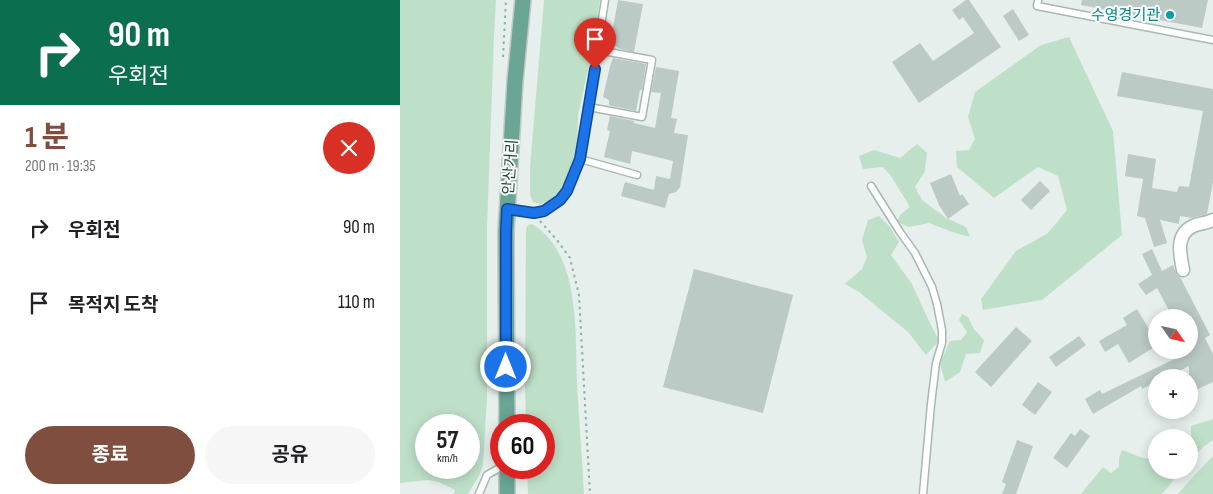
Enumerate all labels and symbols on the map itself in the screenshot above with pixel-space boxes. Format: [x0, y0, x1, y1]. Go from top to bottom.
place label: 수영경기관 [1091, 6, 1160, 25]
marker: 수영경기관 [1164, 9, 1176, 21]
pin [574, 18, 616, 69]
street label: 안산거리 [499, 139, 522, 195]
north arrow [1148, 309, 1198, 359]
position arrow [479, 340, 531, 392]
speed limit sign: 60 [490, 414, 555, 479]

